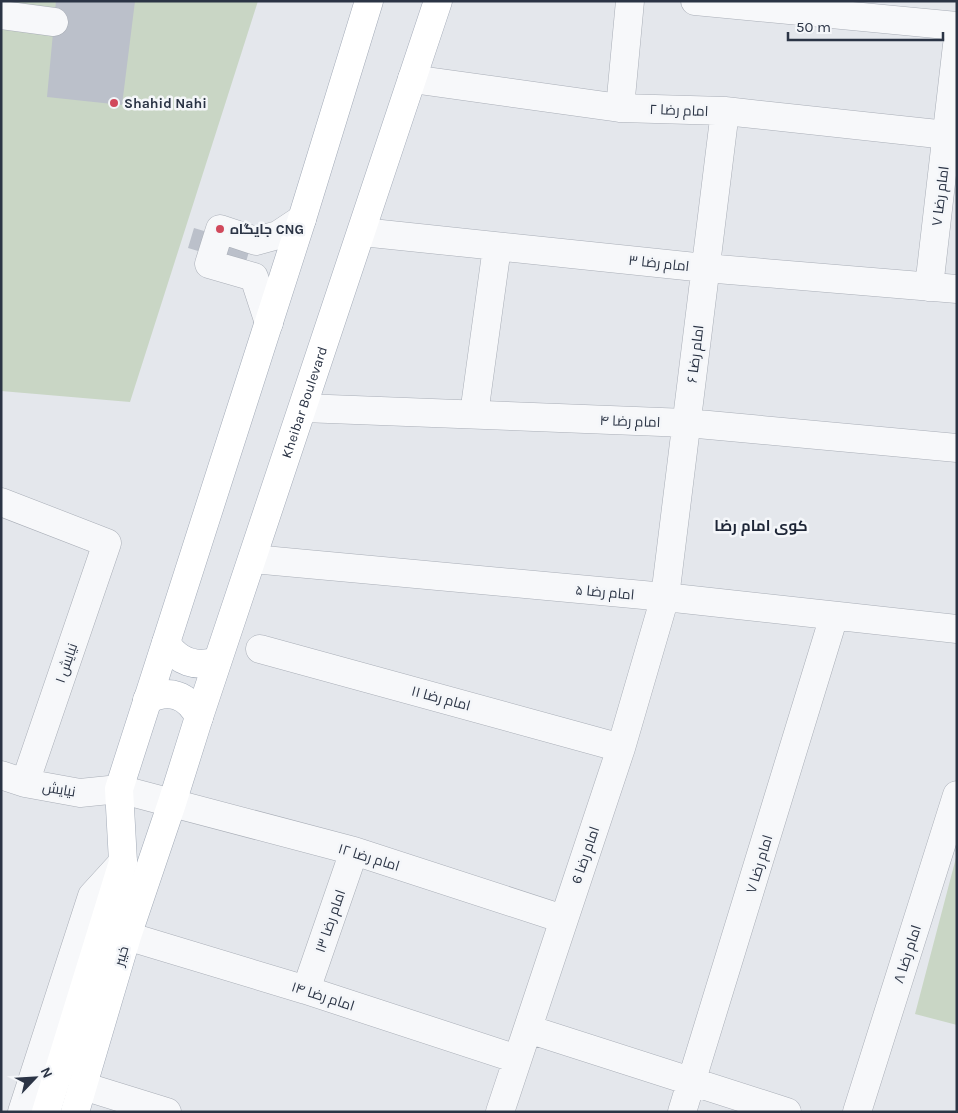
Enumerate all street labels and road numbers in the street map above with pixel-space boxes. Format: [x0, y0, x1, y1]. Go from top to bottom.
street label: امام رضا ۲ [649, 101, 709, 121]
street label: امام رضا ۷ [928, 165, 954, 227]
street label: امام رضا ۳ [628, 252, 690, 276]
street label: امام رضا ۶ [684, 324, 708, 384]
street label: Kheibar Boulevard [278, 344, 331, 460]
street label: امام رضا ۴ [599, 412, 661, 432]
street label: امام رضا ۵ [575, 581, 635, 605]
street label: نیایش ۱ [52, 641, 81, 685]
street label: امام رضا ۱۱ [409, 682, 472, 715]
street label: نیایش [41, 779, 77, 800]
street label: امام رضا 6 [568, 824, 604, 886]
street label: امام رضا ۷ [743, 833, 777, 896]
street label: امام رضا ۱۲ [336, 840, 402, 876]
street label: امام رضا ۱۳ [312, 887, 350, 955]
street label: امام رضا ۸ [890, 923, 926, 986]
street label: خیبر [110, 944, 132, 969]
street label: امام رضا ۱۴ [289, 978, 356, 1016]

